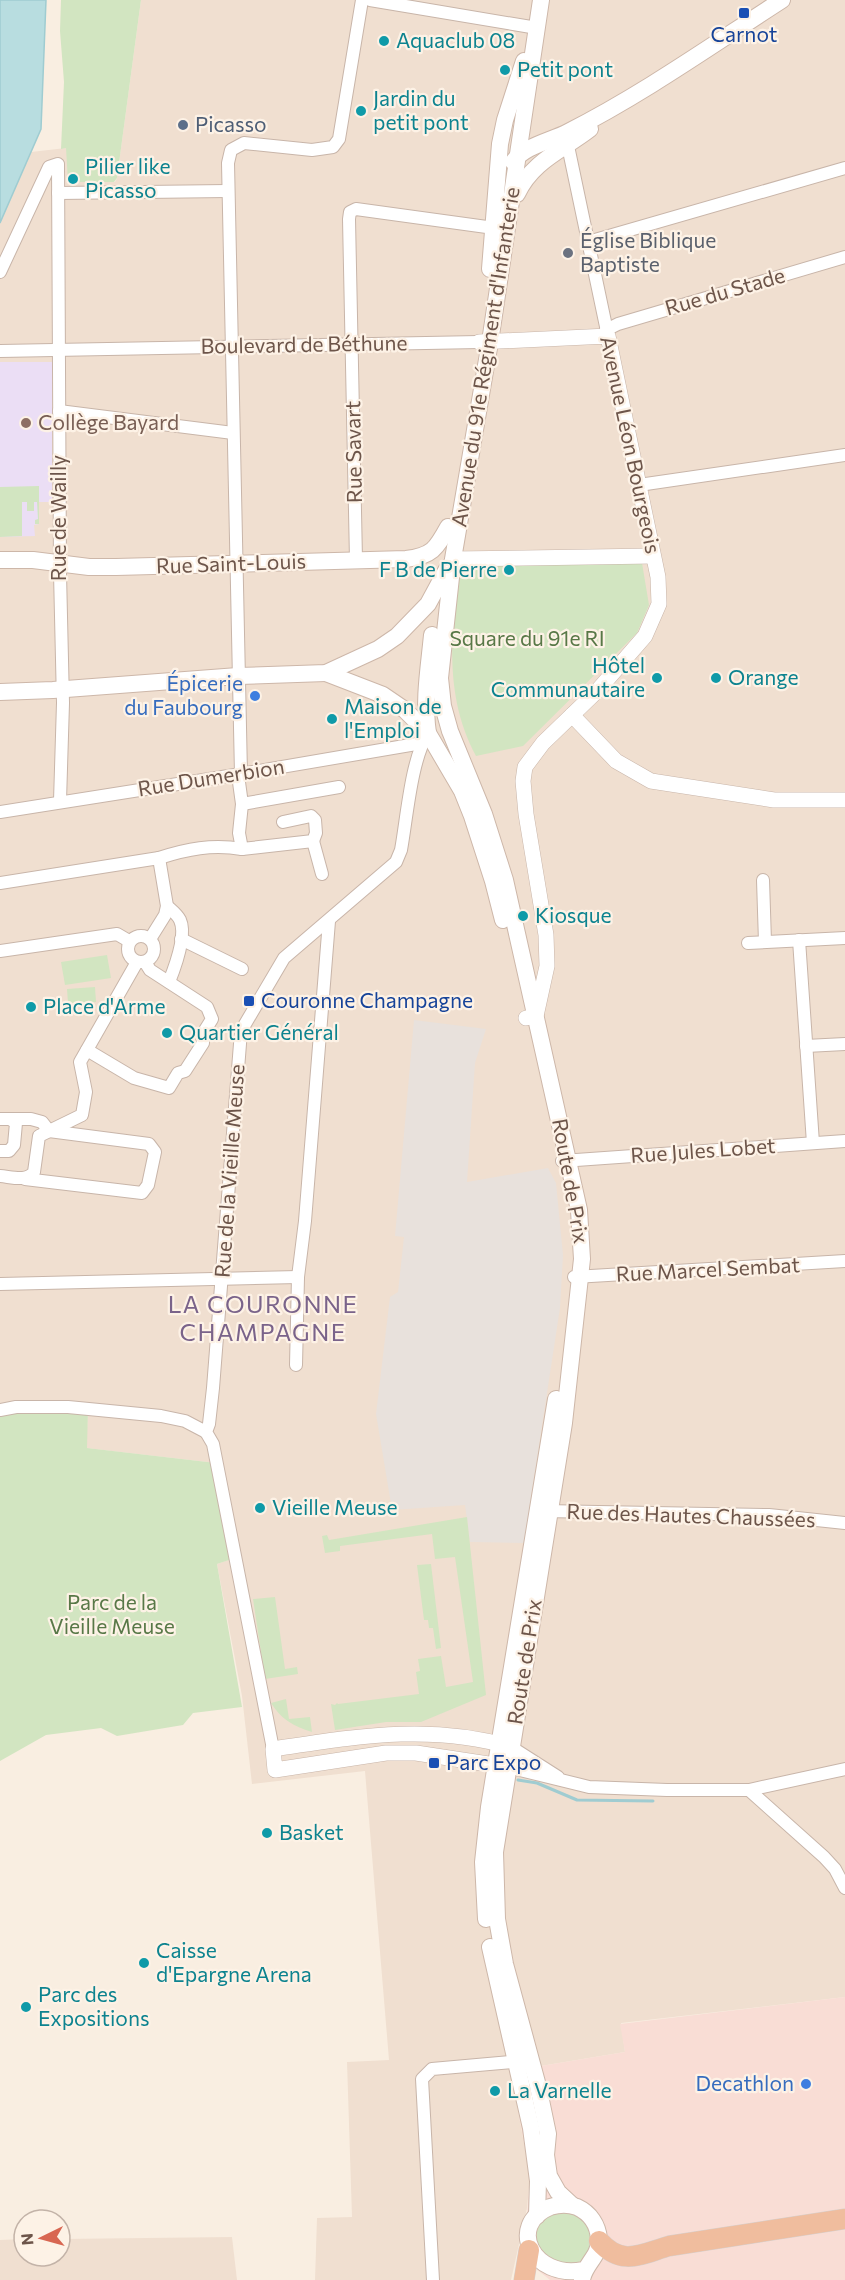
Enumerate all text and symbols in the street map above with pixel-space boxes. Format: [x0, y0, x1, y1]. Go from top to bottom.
marker: Carnot [737, 6, 751, 20]
place label: Carnot [711, 21, 777, 46]
place label: Aquaclub 08 [396, 27, 515, 52]
marker: Aquaclub 08 [377, 34, 391, 48]
place label: Petit pont [517, 56, 613, 81]
marker: Petit pont [498, 63, 512, 77]
place label: Jardin du petit pont [373, 85, 469, 134]
marker: Jardin du petit pont [354, 104, 368, 118]
place label: Picasso [195, 111, 267, 136]
marker: Picasso [176, 118, 190, 132]
place label: Pilier like Picasso [85, 153, 171, 202]
marker: Pilier like Picasso [66, 172, 80, 186]
street label: Avenue du 91e Régiment d'Infanterie [445, 185, 524, 529]
place label: Église Biblique Baptiste [580, 227, 716, 276]
marker: Église Biblique Baptiste [561, 246, 575, 260]
street label: Rue du Stade [662, 262, 787, 320]
street label: Boulevard de Béthune [200, 329, 408, 358]
street label: Avenue Léon Bourgeois [596, 334, 667, 556]
street label: Rue Savart [339, 401, 366, 503]
place label: Collège Bayard [38, 409, 179, 434]
marker: Collège Bayard [19, 416, 33, 430]
street label: Rue de Wailly [45, 455, 70, 581]
street label: Rue Saint-Louis [155, 547, 306, 578]
place label: F B de Pierre [379, 556, 497, 581]
marker: F B de Pierre [502, 563, 516, 577]
park label: Square du 91e RI [449, 625, 605, 650]
place label: Hôtel Communautaire [491, 652, 645, 701]
place label: Orange [728, 664, 799, 689]
place label: Épicerie du Faubourg [124, 670, 243, 719]
marker: Hôtel Communautaire [650, 671, 664, 685]
marker: Orange [709, 671, 723, 685]
marker: Épicerie du Faubourg [248, 689, 262, 703]
place label: Maison de l'Emploi [344, 693, 442, 742]
marker: Maison de l'Emploi [325, 712, 339, 726]
street label: Rue Dumerbion [136, 753, 286, 800]
place label: Kiosque [535, 902, 611, 927]
marker: Kiosque [516, 909, 530, 923]
place label: Couronne Champagne [261, 987, 473, 1012]
place label: Place d'Arme [43, 993, 165, 1018]
marker: Couronne Champagne [242, 994, 256, 1008]
marker: Place d'Arme [24, 1000, 38, 1014]
place label: Quartier Général [179, 1019, 339, 1044]
marker: Quartier Général [160, 1026, 174, 1040]
street label: Rue de la Vieille Meuse [209, 1063, 248, 1278]
street label: Route de Prix [548, 1116, 595, 1245]
street label: Rue Jules Lobet [630, 1132, 776, 1167]
street label: Rue Marcel Sembat [615, 1251, 801, 1286]
district label: LA COURONNE CHAMPAGNE [168, 1289, 358, 1346]
place label: Vieille Meuse [272, 1494, 398, 1519]
street label: Rue des Hautes Chaussées [566, 1498, 816, 1531]
marker: Vieille Meuse [253, 1501, 267, 1515]
park label: Parc de la Vieille Meuse [49, 1589, 175, 1638]
street label: Route de Prix [501, 1597, 546, 1726]
place label: Parc Expo [446, 1749, 541, 1774]
marker: Parc Expo [427, 1756, 441, 1770]
place label: Basket [279, 1819, 344, 1844]
marker: Basket [260, 1826, 274, 1840]
place label: Caisse d'Epargne Arena [156, 1937, 312, 1986]
marker: Caisse d'Epargne Arena [137, 1956, 151, 1970]
place label: Parc des Expositions [38, 1981, 150, 2030]
marker: Parc des Expositions [19, 2000, 33, 2014]
place label: Decathlon [696, 2070, 794, 2095]
place label: La Varnelle [507, 2077, 612, 2102]
marker: Decathlon [799, 2077, 813, 2091]
marker: La Varnelle [488, 2084, 502, 2098]
north arrow [12, 2208, 72, 2268]
text: N [17, 2233, 37, 2246]

